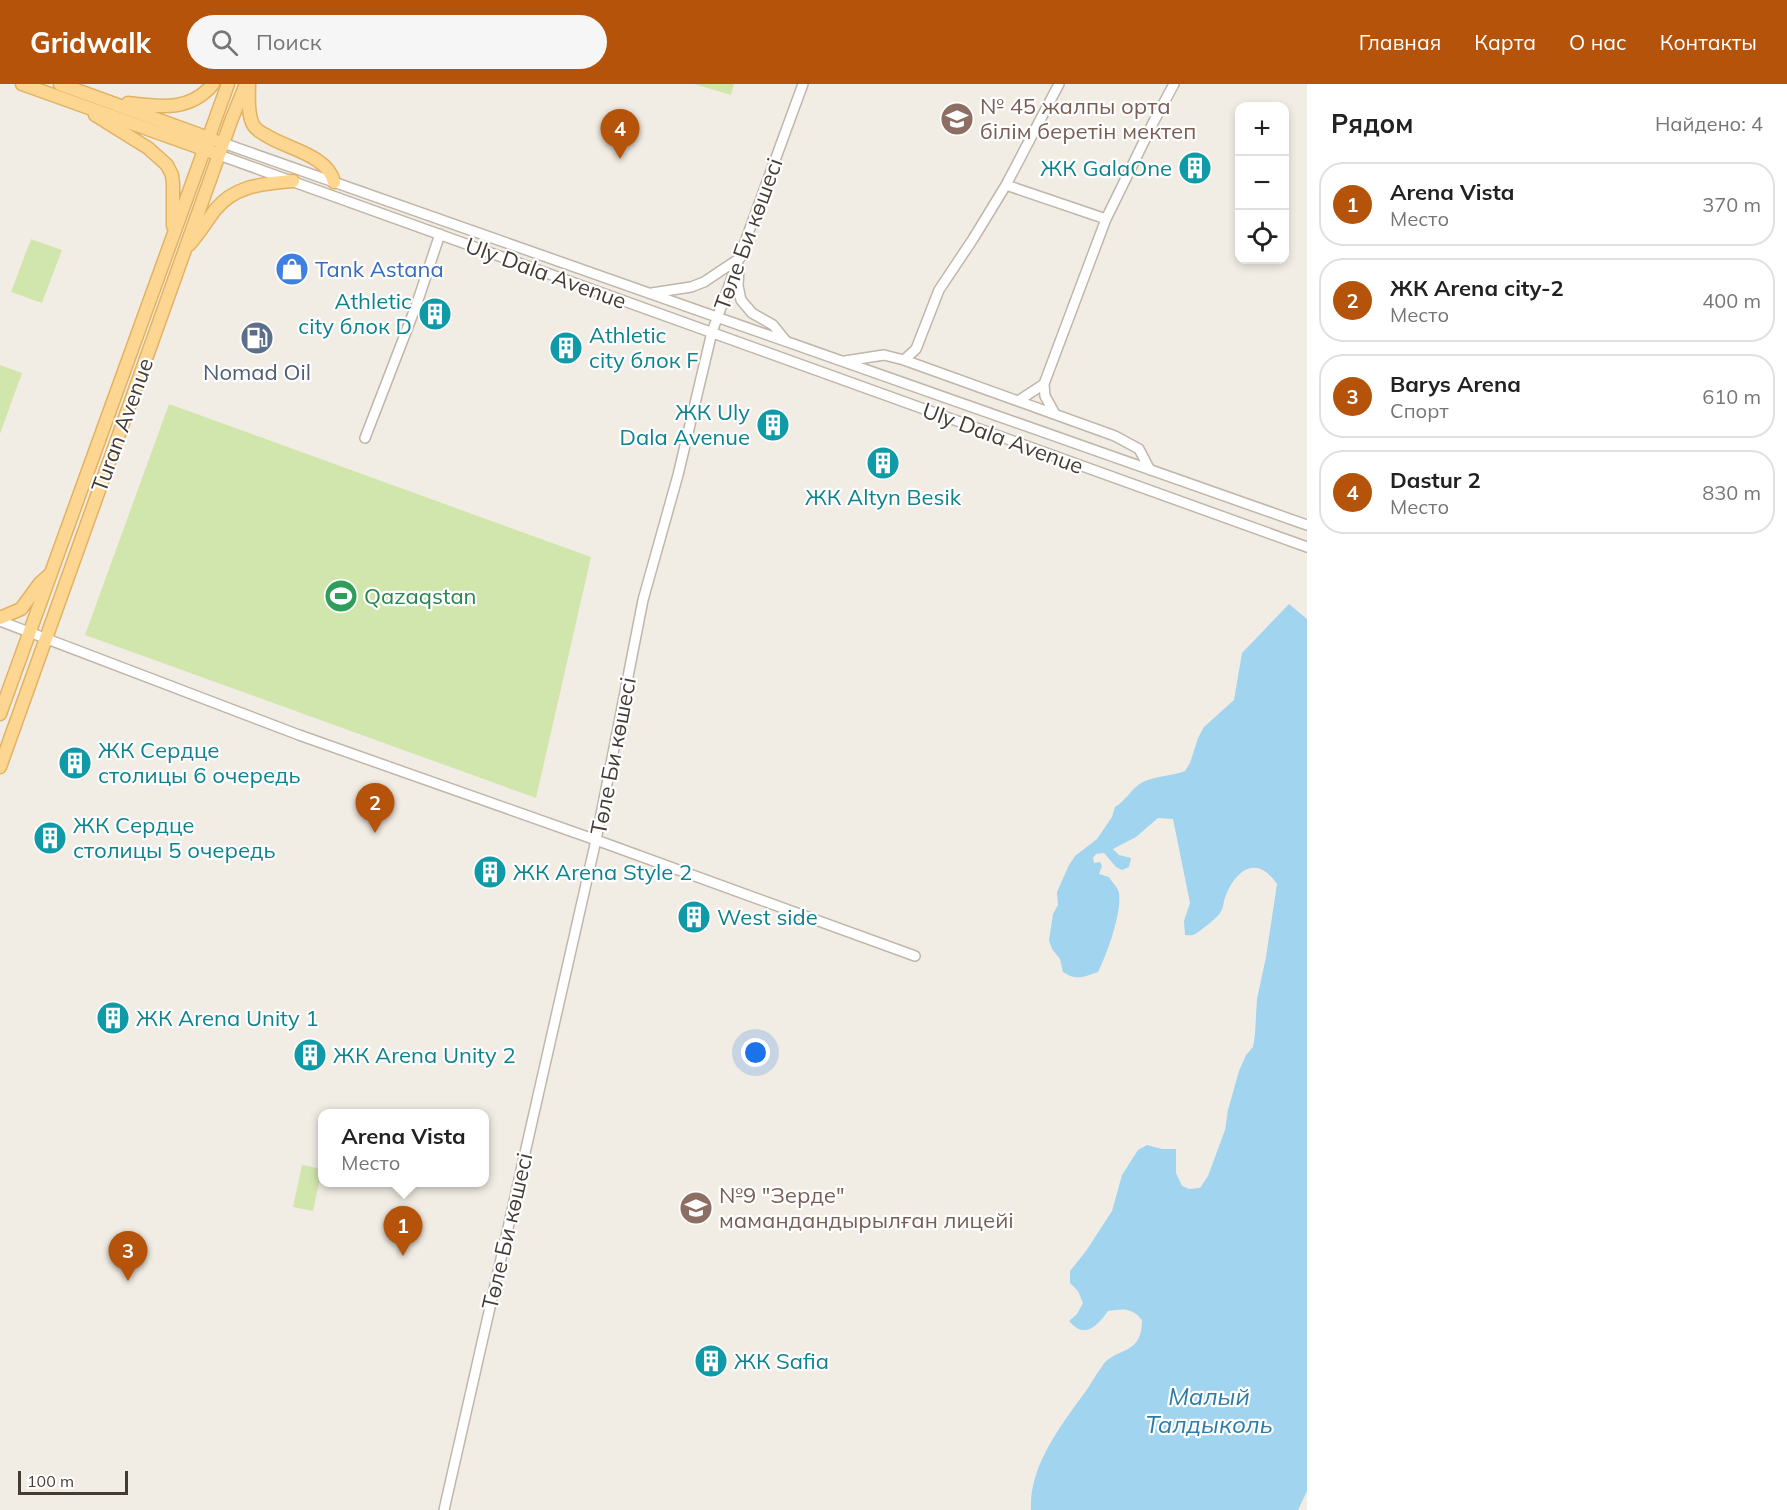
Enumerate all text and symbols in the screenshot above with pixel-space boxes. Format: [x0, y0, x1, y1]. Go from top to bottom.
search box [187, 15, 607, 69]
text: Gridwalk [30, 25, 151, 60]
icon: search [208, 26, 241, 59]
text: Поиск [256, 28, 322, 56]
text: Главная [1359, 29, 1441, 55]
text: Карта [1474, 29, 1536, 55]
text: О нас [1569, 29, 1627, 55]
text: Контакты [1660, 29, 1757, 55]
place label: № 45 жалпы орта білім беретін мектеп [980, 92, 1196, 145]
school or university icon: № 45 жалпы орта білім беретін мектеп [939, 101, 975, 137]
map controls [1235, 102, 1289, 264]
button: + [1235, 102, 1289, 156]
text: Рядом [1331, 107, 1414, 140]
pin: 4 [600, 110, 640, 159]
text: Найдено: 4 [1655, 111, 1763, 136]
building icon: ЖК GalaOne [1177, 150, 1213, 186]
street label: Төле Би көшесі [707, 154, 789, 314]
place label: ЖК GalaOne [1040, 154, 1172, 182]
button: − [1235, 156, 1289, 210]
text: Arena Vista [1390, 178, 1514, 206]
text: 1 [1347, 192, 1359, 217]
text: 370 m [1702, 192, 1761, 217]
text: Место [1390, 206, 1449, 231]
button: locate [1235, 210, 1289, 264]
street label: Uly Dala Avenue [462, 231, 630, 315]
shop icon: Tank Astana [274, 251, 310, 287]
place label: Tank Astana [315, 255, 444, 283]
text: ЖК Arena city-2 [1390, 274, 1564, 302]
place label: Athletic city блок D [298, 287, 412, 340]
text: 2 [1347, 288, 1359, 313]
text: 400 m [1702, 288, 1761, 313]
building icon: Athletic city блок D [417, 296, 453, 332]
text: Место [1390, 302, 1449, 327]
fuel station icon: Nomad Oil [239, 320, 275, 356]
place label: Athletic city блок F [589, 321, 699, 374]
building icon: Athletic city блок F [548, 330, 584, 366]
street label: Turan Avenue [85, 354, 159, 496]
place label: Nomad Oil [203, 358, 311, 386]
text: Barys Arena [1390, 370, 1521, 398]
text: 3 [1347, 384, 1359, 409]
text: 610 m [1702, 384, 1761, 409]
street label: Uly Dala Avenue [919, 396, 1087, 480]
place label: ЖК Uly Dala Avenue [620, 398, 750, 451]
text: Спорт [1390, 398, 1449, 423]
building icon: ЖК Uly Dala Avenue [755, 407, 791, 443]
building icon: ЖК Altyn Besik [865, 445, 901, 481]
text: Dastur 2 [1390, 466, 1481, 494]
text: 4 [1347, 480, 1359, 505]
text: 830 m [1702, 480, 1761, 505]
place label: ЖК Altyn Besik [805, 483, 962, 511]
text: Место [1390, 494, 1449, 519]
sports icon: Qazaqstan [323, 578, 359, 614]
place label: Qazaqstan [364, 582, 477, 610]
street label: Төле Би көшесі [584, 675, 642, 837]
place label: ЖК Сердце столицы 6 очередь [98, 736, 301, 789]
building icon: ЖК Сердце столицы 6 очередь [57, 745, 93, 781]
pin: 2 [356, 784, 394, 833]
place label: ЖК Сердце столицы 5 очередь [73, 811, 276, 864]
building icon: ЖК Сердце столицы 5 очередь [32, 820, 68, 856]
building icon: ЖК Arena Style 2 [472, 854, 508, 890]
place label: ЖК Arena Style 2 [513, 858, 692, 886]
building icon: West side [676, 899, 712, 935]
place label: West side [717, 903, 818, 931]
building icon: ЖК Arena Unity 1 [95, 1000, 131, 1036]
place label: ЖК Arena Unity 1 [136, 1004, 319, 1032]
building icon: ЖК Arena Unity 2 [292, 1037, 328, 1073]
your location [741, 1038, 770, 1067]
place label: ЖК Arena Unity 2 [333, 1041, 516, 1069]
popup [318, 1109, 489, 1187]
text: Arena Vista [341, 1122, 466, 1150]
text: Место [341, 1150, 400, 1175]
street label: Төле Би көшесі [475, 1150, 539, 1312]
place label: №9 "Зерде" мамандандырылған лицейі [719, 1181, 1014, 1234]
school or university icon: №9 "Зерде" мамандандырылған лицейі [678, 1190, 714, 1226]
pin: 1 [384, 1206, 422, 1256]
pin: 3 [108, 1232, 148, 1281]
building icon: ЖК Safia [693, 1343, 729, 1379]
place label: ЖК Safia [734, 1347, 829, 1375]
water label: Малый Талдыколь [1145, 1381, 1273, 1439]
scale bar [18, 1468, 128, 1496]
text: 100 m [27, 1471, 74, 1491]

